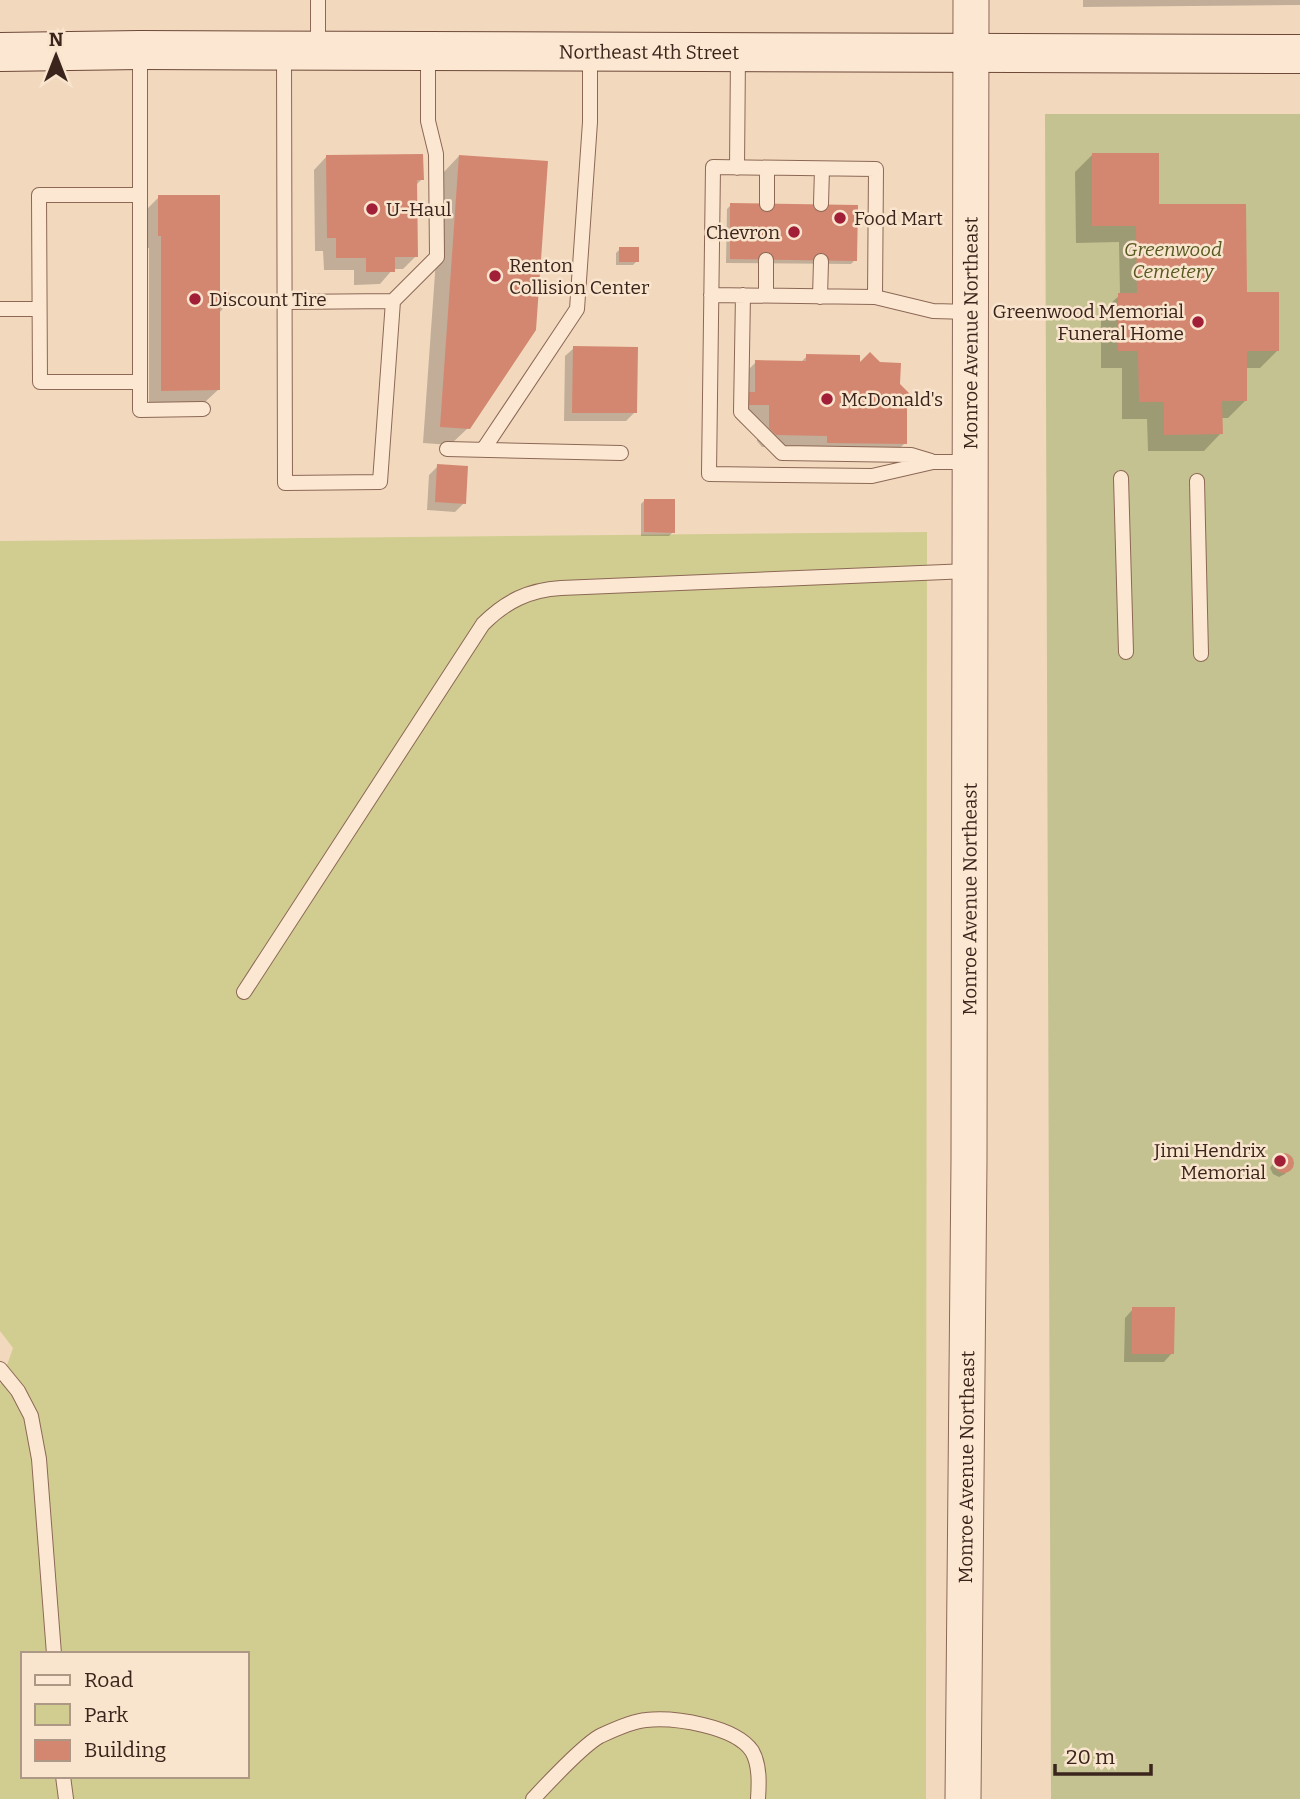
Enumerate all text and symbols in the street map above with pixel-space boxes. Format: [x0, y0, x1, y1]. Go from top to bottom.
north arrow [21, 21, 91, 91]
text: N [49, 28, 64, 51]
street label: Northeast 4th Street [559, 40, 739, 64]
place label: U-Haul [386, 198, 451, 221]
marker: U-Haul [364, 201, 380, 217]
place label: Food Mart [854, 207, 943, 230]
marker: Food Mart [832, 210, 848, 226]
street label: Monroe Avenue Northeast [959, 217, 983, 449]
place label: Chevron [706, 221, 780, 244]
marker: Chevron [786, 224, 802, 240]
park label: Greenwood Cemetery [1124, 238, 1222, 283]
place label: Renton Collision Center [509, 254, 650, 299]
marker: Renton Collision Center [487, 268, 503, 284]
place label: Discount Tire [209, 288, 327, 311]
marker: Discount Tire [187, 291, 203, 307]
place label: Greenwood Memorial Funeral Home [992, 300, 1184, 345]
marker: Greenwood Memorial Funeral Home [1190, 314, 1206, 330]
place label: McDonald's [841, 388, 943, 411]
marker: McDonald's [819, 391, 835, 407]
street label: Monroe Avenue Northeast [958, 783, 982, 1015]
place label: Jimi Hendrix Memorial [1153, 1139, 1266, 1184]
marker: Jimi Hendrix Memorial [1272, 1153, 1288, 1169]
street label: Monroe Avenue Northeast [954, 1350, 979, 1584]
legend [21, 1652, 248, 1778]
text: Road [84, 1667, 133, 1693]
text: Park [84, 1702, 128, 1728]
scale bar [1055, 1732, 1151, 1776]
text: Building [84, 1737, 167, 1763]
text: 20 m [1066, 1744, 1115, 1770]

